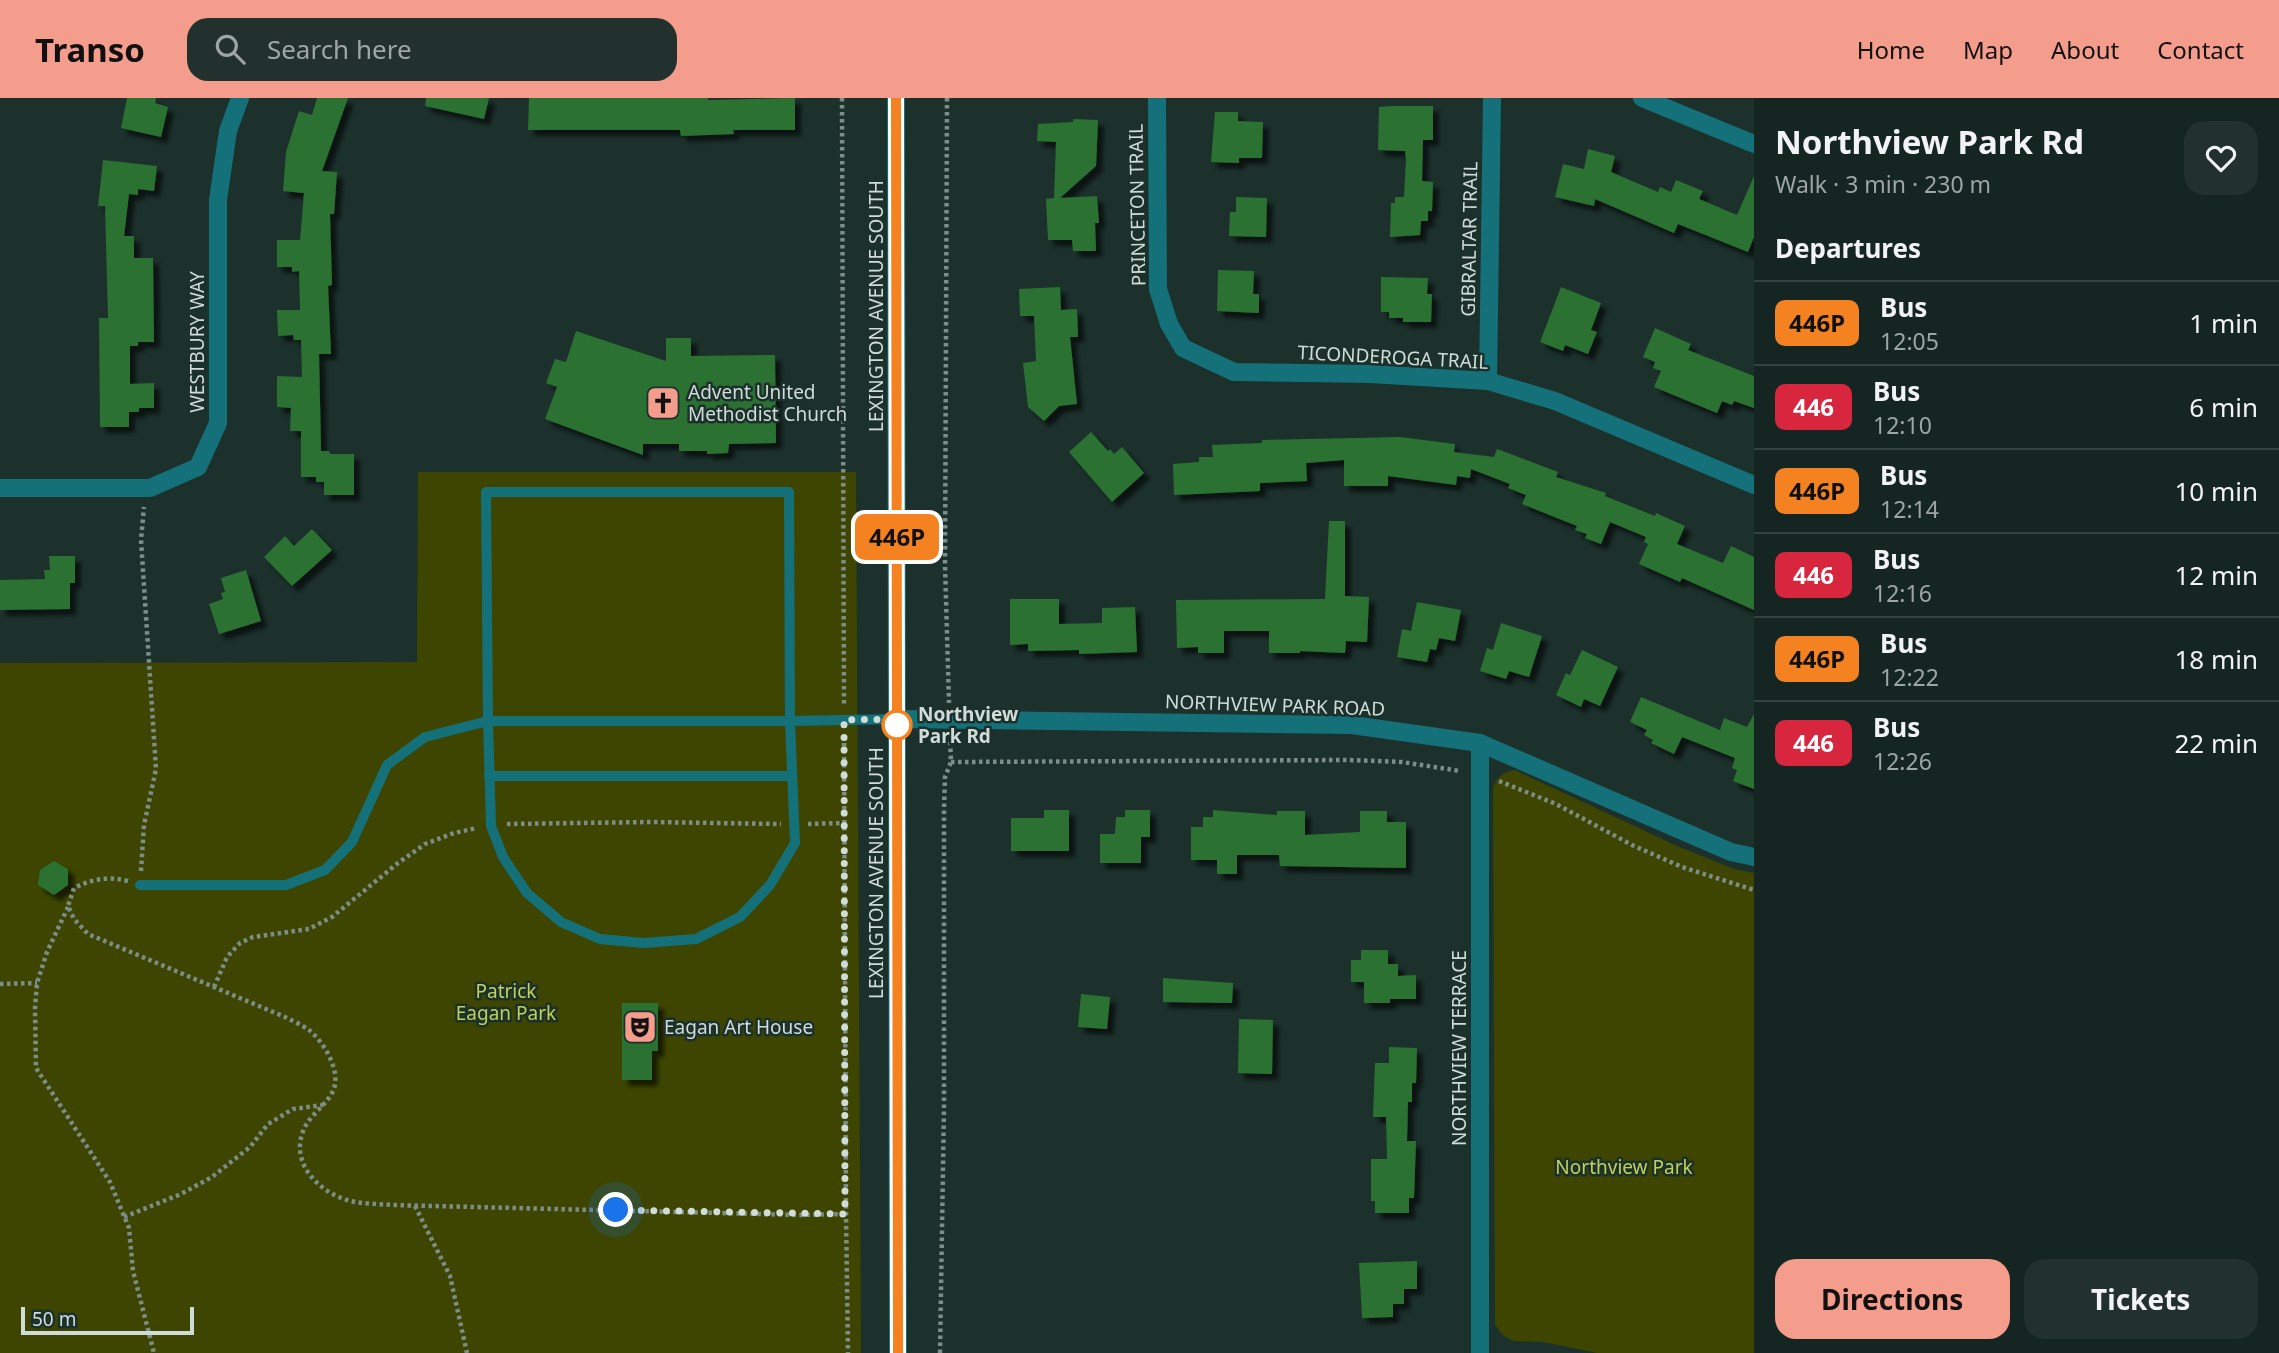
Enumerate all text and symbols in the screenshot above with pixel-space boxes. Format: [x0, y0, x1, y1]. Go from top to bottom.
search box [187, 18, 677, 81]
text: Transo [35, 27, 145, 72]
icon: search [211, 30, 249, 68]
text: Search here [267, 31, 412, 67]
text: Home [1857, 33, 1925, 66]
text: Map [1963, 33, 2013, 66]
text: About [2051, 33, 2119, 66]
text: Contact [2157, 33, 2244, 66]
text: Northview Park Rd [1775, 119, 2084, 164]
button: heart [2184, 121, 2258, 195]
street label: PRINCETON TRAIL [1123, 124, 1151, 286]
street label: GIBRALTAR TRAIL [1455, 161, 1483, 317]
text: Walk · 3 min · 230 m [1775, 168, 1991, 200]
street label: LEXINGTON AVENUE SOUTH [863, 180, 889, 432]
text: Departures [1775, 230, 1921, 266]
street label: WESTBURY WAY [184, 271, 210, 413]
text: Bus [1880, 289, 1927, 325]
text: 1 min [2189, 305, 2258, 341]
text: 446P [1789, 306, 1845, 339]
text: 12:05 [1880, 325, 1939, 357]
street label: TICONDEROGA TRAIL [1297, 339, 1489, 375]
text: Bus [1873, 373, 1920, 409]
place label: Advent United Methodist Church [688, 379, 847, 427]
church icon: Advent United Methodist Church [644, 384, 682, 422]
text: 6 min [2189, 389, 2258, 425]
text: 446 [1793, 390, 1834, 423]
text: 12:10 [1873, 409, 1932, 441]
text: Bus [1880, 457, 1927, 493]
text: 10 min [2174, 473, 2258, 509]
text: 446P [1789, 474, 1845, 507]
text: 12:14 [1880, 493, 1939, 525]
line badge: 446P [848, 514, 946, 560]
text: 446P [869, 520, 925, 553]
text: Bus [1873, 541, 1920, 577]
text: 12 min [2174, 557, 2258, 593]
text: 446 [1793, 558, 1834, 591]
text: 12:16 [1873, 577, 1932, 609]
text: Bus [1880, 625, 1927, 661]
text: 18 min [2174, 641, 2258, 677]
text: 446P [1789, 642, 1845, 675]
text: 12:22 [1880, 661, 1939, 693]
street label: NORTHVIEW PARK ROAD [1164, 688, 1386, 722]
place label: Northview Park Rd [918, 701, 1019, 749]
text: Bus [1873, 709, 1920, 745]
marker: Northview Park Rd [882, 710, 912, 740]
text: 22 min [2174, 725, 2258, 761]
text: 446 [1793, 726, 1834, 759]
text: 12:26 [1873, 745, 1932, 777]
street label: LEXINGTON AVENUE SOUTH [863, 747, 889, 999]
street label: NORTHVIEW TERRACE [1446, 950, 1472, 1146]
park label: Patrick Eagan Park [456, 978, 556, 1026]
theatre icon: Eagan Art House [621, 1008, 659, 1046]
place label: Eagan Art House [664, 1014, 813, 1040]
park label: Northview Park [1555, 1154, 1693, 1180]
your location [598, 1192, 633, 1227]
button: Directions [1775, 1259, 2010, 1339]
button: Tickets [2024, 1259, 2258, 1339]
scale bar [21, 1304, 194, 1336]
text: 50 m [32, 1306, 76, 1332]

